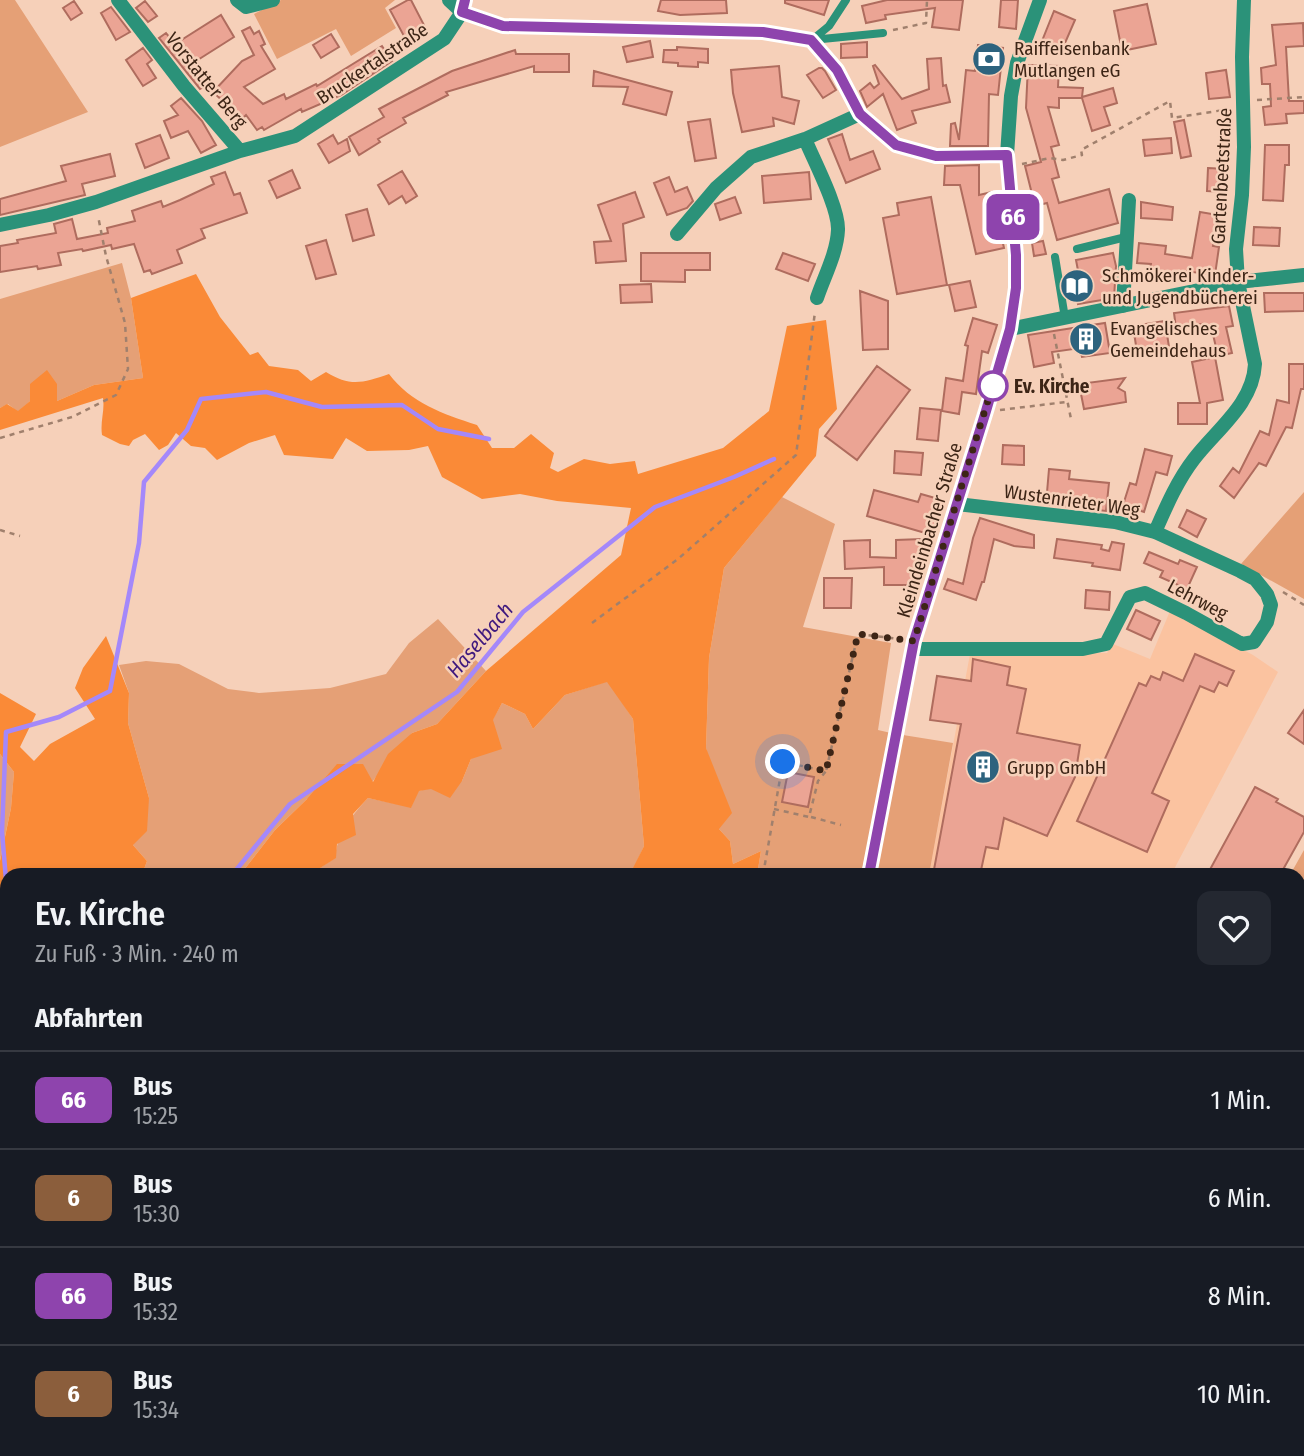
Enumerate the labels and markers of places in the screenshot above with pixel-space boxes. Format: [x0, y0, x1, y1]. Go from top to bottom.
place label: Raiffeisenbank Mutlangen eG [1014, 37, 1130, 82]
bank icon: Raiffeisenbank Mutlangen eG [970, 40, 1008, 78]
place label: Schmökerei Kinder- und Jugendbücherei [1102, 264, 1258, 309]
library icon: Schmökerei Kinder- und Jugendbücherei [1058, 267, 1096, 305]
place label: Evangelisches Gemeindehaus [1110, 317, 1226, 362]
building icon: Evangelisches Gemeindehaus [1067, 320, 1105, 358]
marker: Ev. Kirche [978, 371, 1008, 401]
place label: Ev. Kirche [1014, 375, 1090, 398]
building icon: Grupp GmbH [964, 748, 1002, 786]
place label: Grupp GmbH [1007, 756, 1106, 779]

